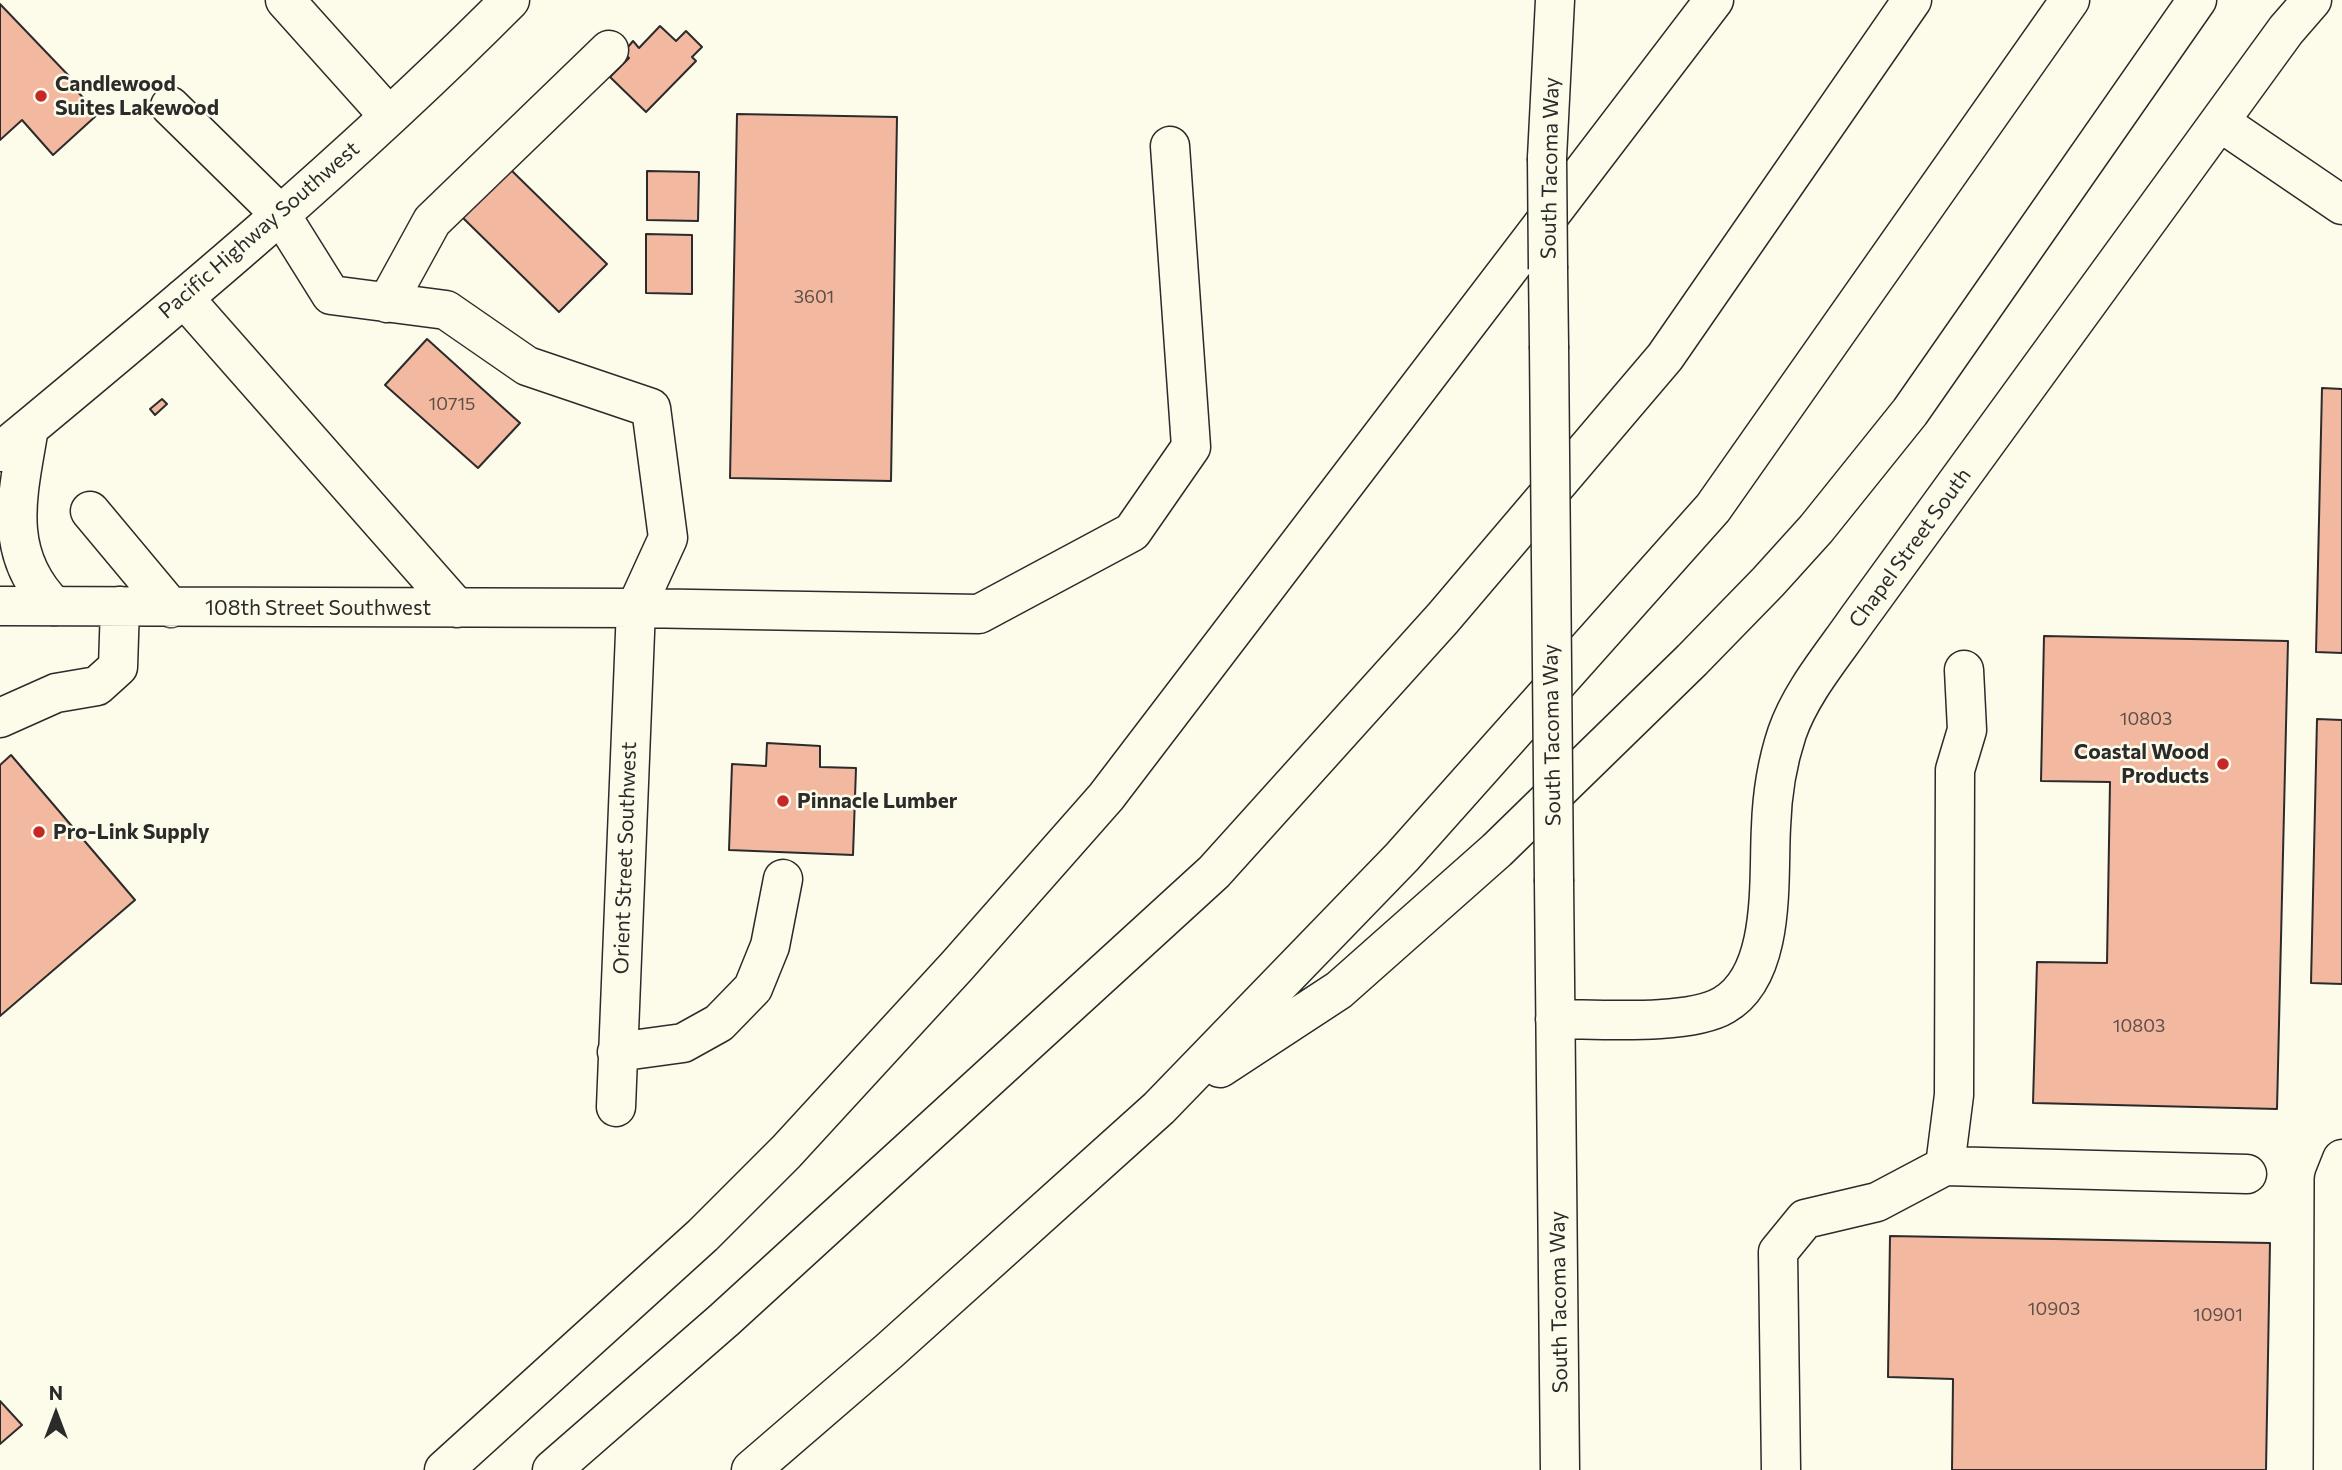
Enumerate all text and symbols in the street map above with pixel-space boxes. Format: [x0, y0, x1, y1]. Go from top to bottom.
place label: Candlewood Suites Lakewood [55, 71, 219, 121]
street label: South Tacoma Way [1536, 77, 1564, 259]
marker: Candlewood Suites Lakewood [33, 88, 49, 104]
street label: Pacific Highway Southwest [154, 136, 364, 324]
house number: 3601 [794, 286, 834, 308]
house number: 10715 [429, 393, 475, 415]
street label: Chapel Street South [1844, 463, 1976, 633]
street label: 108th Street Southwest [205, 595, 431, 621]
street label: South Tacoma Way [1538, 644, 1566, 826]
house number: 10803 [2120, 708, 2172, 730]
place label: Coastal Wood Products [2074, 739, 2209, 789]
street label: Orient Street Southwest [608, 741, 642, 975]
marker: Coastal Wood Products [2215, 756, 2231, 772]
place label: Pinnacle Lumber [797, 788, 957, 814]
marker: Pinnacle Lumber [775, 793, 791, 809]
place label: Pro-Link Supply [53, 819, 209, 845]
marker: Pro-Link Supply [31, 824, 47, 840]
house number: 10803 [2113, 1015, 2165, 1037]
street label: South Tacoma Way [1545, 1211, 1573, 1393]
house number: 10903 [2028, 1298, 2080, 1320]
house number: 10901 [2193, 1304, 2243, 1326]
north arrow [21, 1379, 91, 1449]
text: N [49, 1381, 63, 1404]

